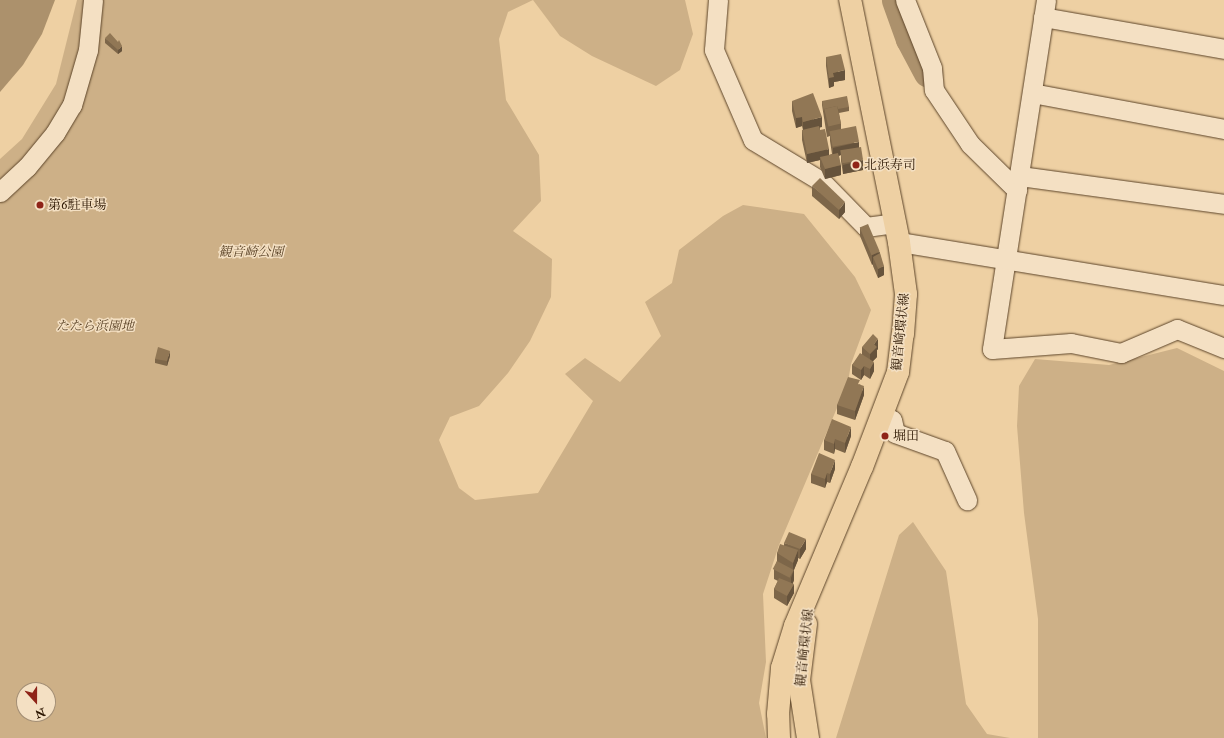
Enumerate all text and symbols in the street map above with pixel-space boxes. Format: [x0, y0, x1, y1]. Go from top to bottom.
place label: 北浜寿司 [864, 157, 916, 173]
marker: 北浜寿司 [851, 160, 861, 170]
place label: 第6駐車場 [48, 197, 107, 213]
marker: 第6駐車場 [35, 200, 45, 210]
park label: 観音崎公園 [219, 244, 283, 260]
street label: 観音崎環状線 [889, 292, 913, 372]
park label: たたら浜園地 [56, 318, 134, 334]
place label: 堀田 [893, 428, 919, 444]
marker: 堀田 [880, 431, 890, 441]
street label: 観音崎環状線 [793, 608, 817, 688]
north arrow [16, 682, 56, 722]
text: N [33, 705, 47, 721]

